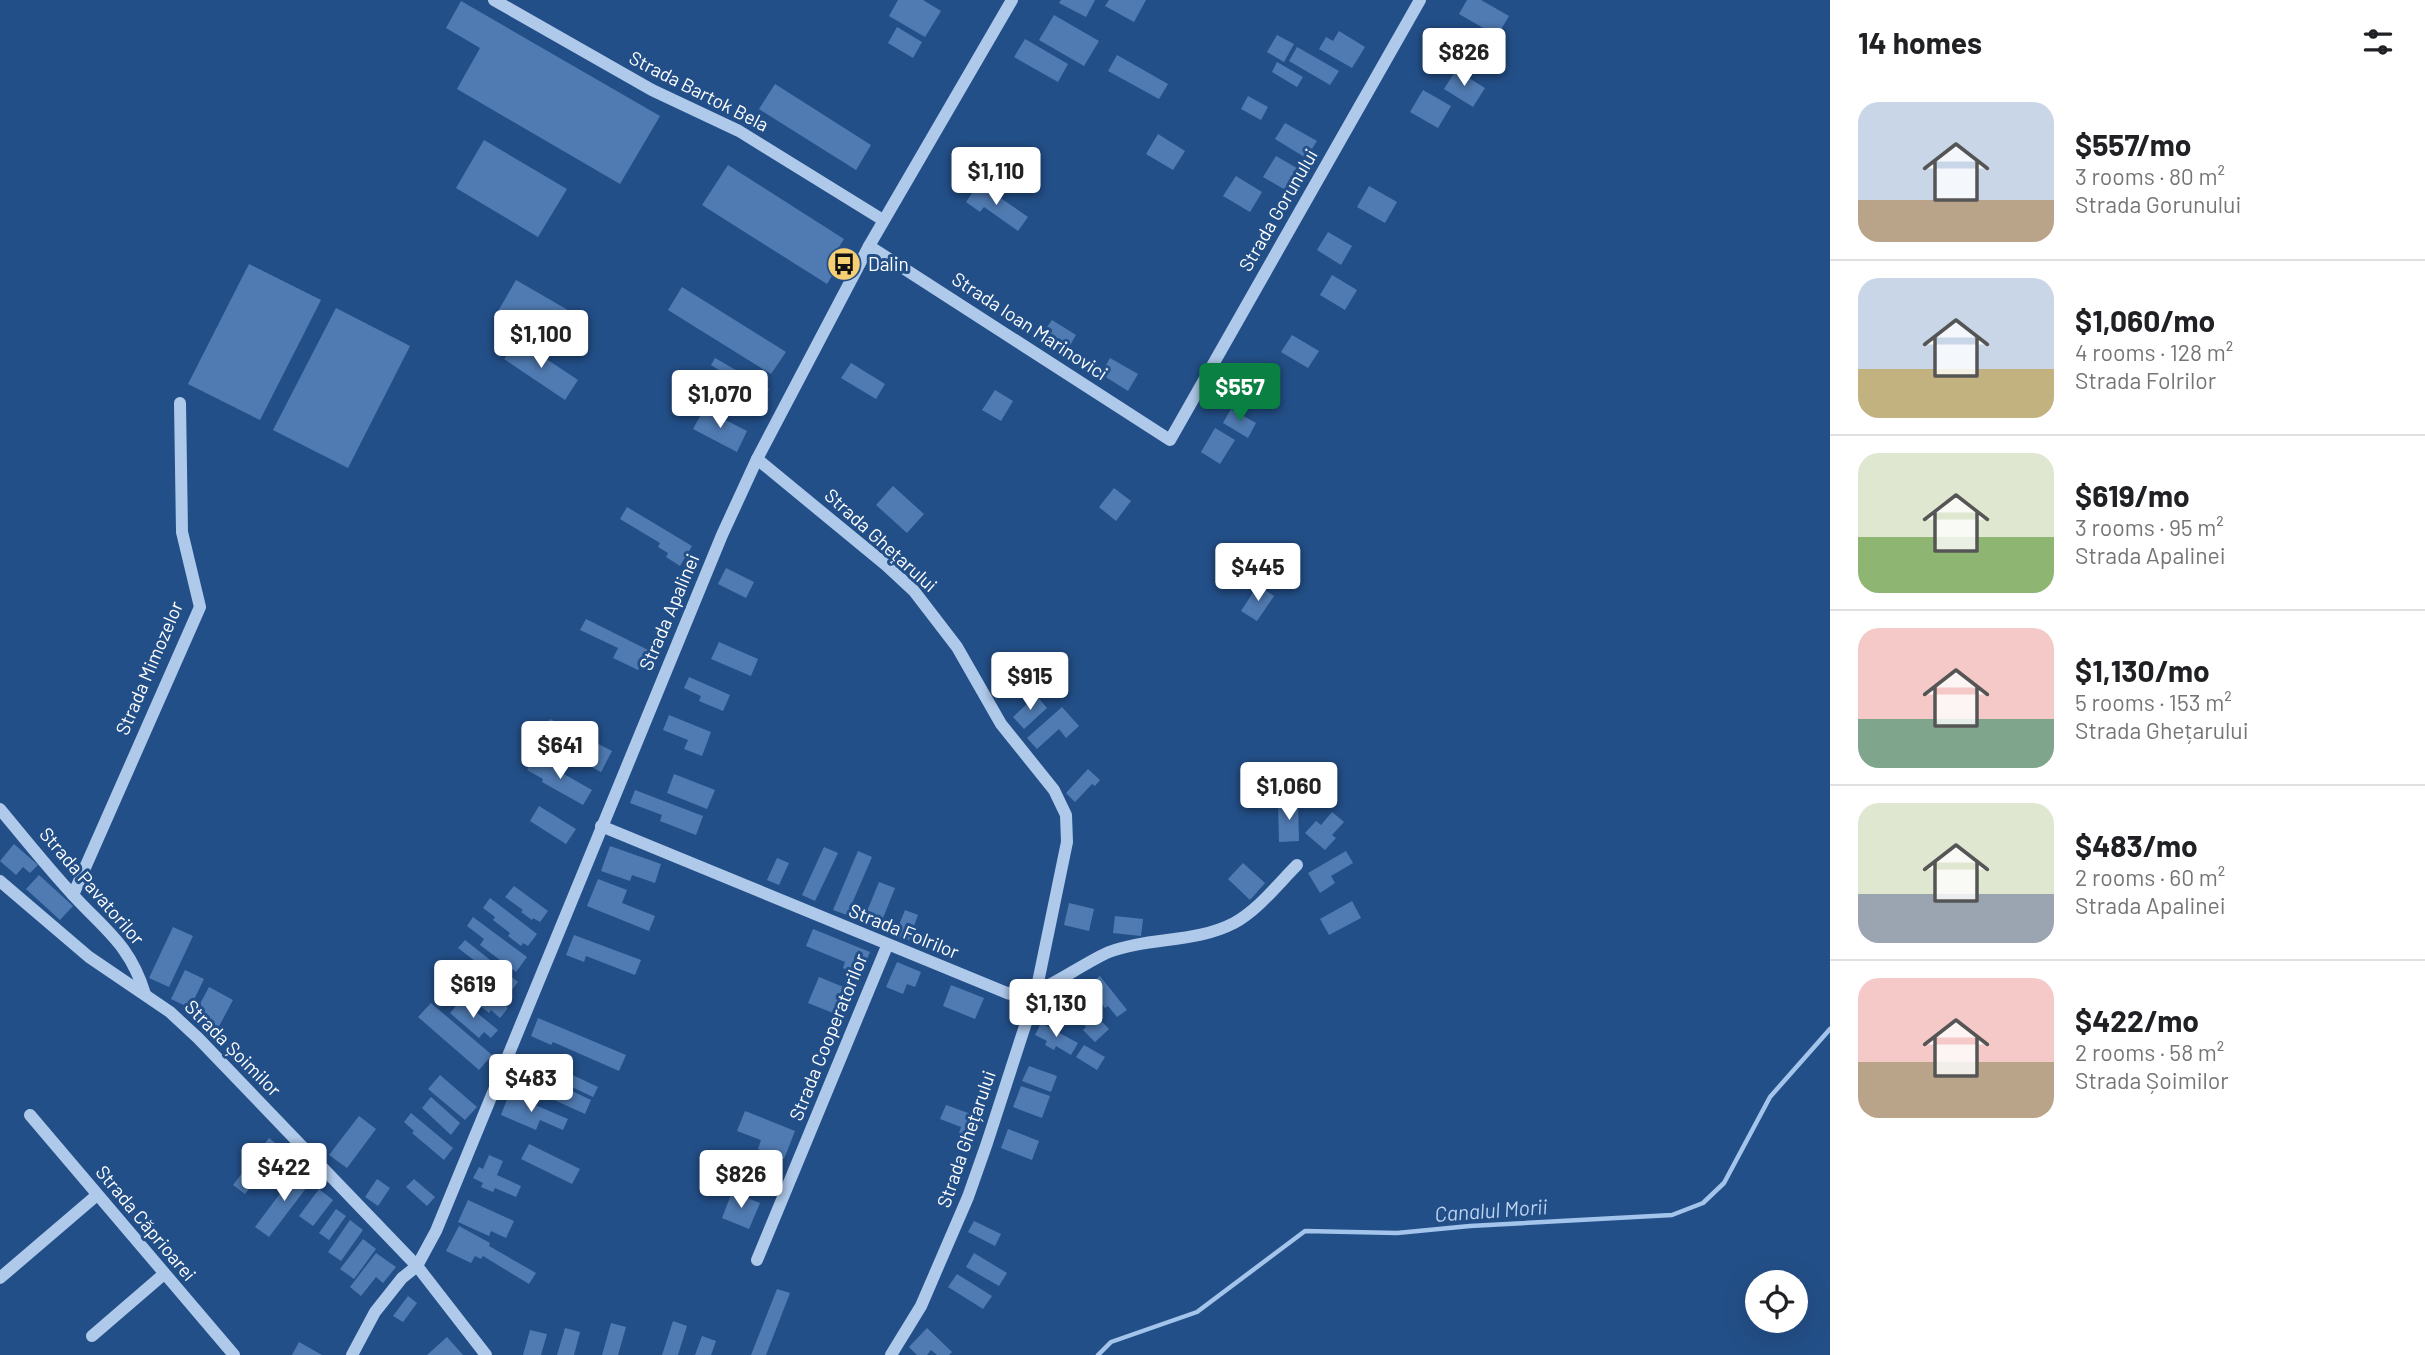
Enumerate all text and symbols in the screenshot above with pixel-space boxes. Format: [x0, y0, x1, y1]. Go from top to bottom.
icon: filters [2359, 23, 2397, 61]
text: 14 homes [1858, 24, 1982, 60]
pin: $826 [1423, 28, 1505, 88]
text: $826 [1439, 37, 1489, 65]
street label: Strada Bartok Bela [626, 45, 773, 136]
text: $557/mo [2075, 126, 2191, 162]
icon: home [1914, 130, 1998, 214]
street label: Strada Gorunului [1233, 145, 1322, 275]
pin: $1,110 [939, 148, 1053, 207]
text: $1,110 [968, 156, 1024, 184]
text: 3 rooms · 80 m² [2075, 162, 2225, 190]
text: Strada Gorunului [2075, 190, 2241, 218]
bus stop icon: Dalin [825, 245, 863, 283]
place label: Dalin [868, 252, 909, 275]
street label: Strada Ioan Marinovici [948, 267, 1113, 385]
text: $1,060/mo [2075, 302, 2215, 338]
icon: home [1914, 306, 1998, 390]
pin: $1,100 [484, 310, 598, 370]
text: $1,100 [510, 319, 572, 347]
text: 4 rooms · 128 m² [2075, 338, 2233, 366]
pin: $557 [1199, 364, 1281, 423]
text: Strada Folrilor [2075, 366, 2216, 394]
pin: $1,070 [663, 370, 777, 430]
text: $557 [1215, 372, 1265, 400]
text: $1,070 [688, 379, 752, 407]
text: $619/mo [2075, 477, 2190, 513]
icon: home [1914, 481, 1998, 565]
street label: Strada Ghețarului [820, 483, 942, 596]
text: 3 rooms · 95 m² [2075, 513, 2224, 541]
text: Strada Apalinei [2075, 541, 2226, 569]
pin: $445 [1217, 544, 1299, 603]
street label: Strada Apalinei [634, 550, 703, 674]
text: $445 [1231, 552, 1285, 580]
street label: Strada Mimozelor [110, 597, 187, 738]
pin: $915 [989, 652, 1071, 712]
text: $1,130/mo [2075, 652, 2210, 688]
icon: home [1914, 656, 1998, 740]
text: $915 [1007, 661, 1053, 689]
text: 5 rooms · 153 m² [2075, 688, 2232, 716]
text: Strada Ghețarului [2075, 716, 2249, 744]
pin: $641 [519, 722, 601, 781]
text: $641 [537, 730, 583, 758]
pin: $1,060 [1232, 762, 1346, 822]
text: $1,060 [1256, 771, 1322, 799]
street label: Strada Pavatorilor [35, 822, 150, 949]
text: $483/mo [2075, 827, 2198, 863]
icon: home [1914, 831, 1998, 915]
text: 2 rooms · 60 m² [2075, 863, 2225, 891]
text: Strada Apalinei [2075, 891, 2226, 919]
street label: Strada Folrilor [846, 898, 963, 963]
street label: Strada Cooperatorilor [784, 950, 872, 1124]
pin: $619 [432, 960, 514, 1020]
text: $619 [450, 969, 496, 997]
pin: $1,130 [999, 979, 1113, 1039]
text: $1,130 [1025, 988, 1087, 1016]
street label: Strada Șoimilor [180, 995, 286, 1101]
text: $422/mo [2075, 1002, 2199, 1038]
icon: home [1914, 1006, 1998, 1090]
text: 2 rooms · 58 m² [2075, 1038, 2224, 1066]
pin: $483 [490, 1054, 572, 1114]
text: $483 [505, 1063, 557, 1091]
text: Strada Șoimilor [2075, 1066, 2229, 1094]
street label: Strada Ghețarului [931, 1067, 1000, 1210]
pin: $422 [243, 1144, 325, 1203]
pin: $826 [700, 1150, 782, 1210]
text: $422 [258, 1152, 310, 1180]
text: $826 [716, 1159, 766, 1187]
street label: Strada Căprioarei [91, 1160, 201, 1285]
water label: Canalul Morii [1434, 1193, 1549, 1226]
map controls [1745, 1270, 1808, 1333]
button: locate [1745, 1270, 1808, 1333]

